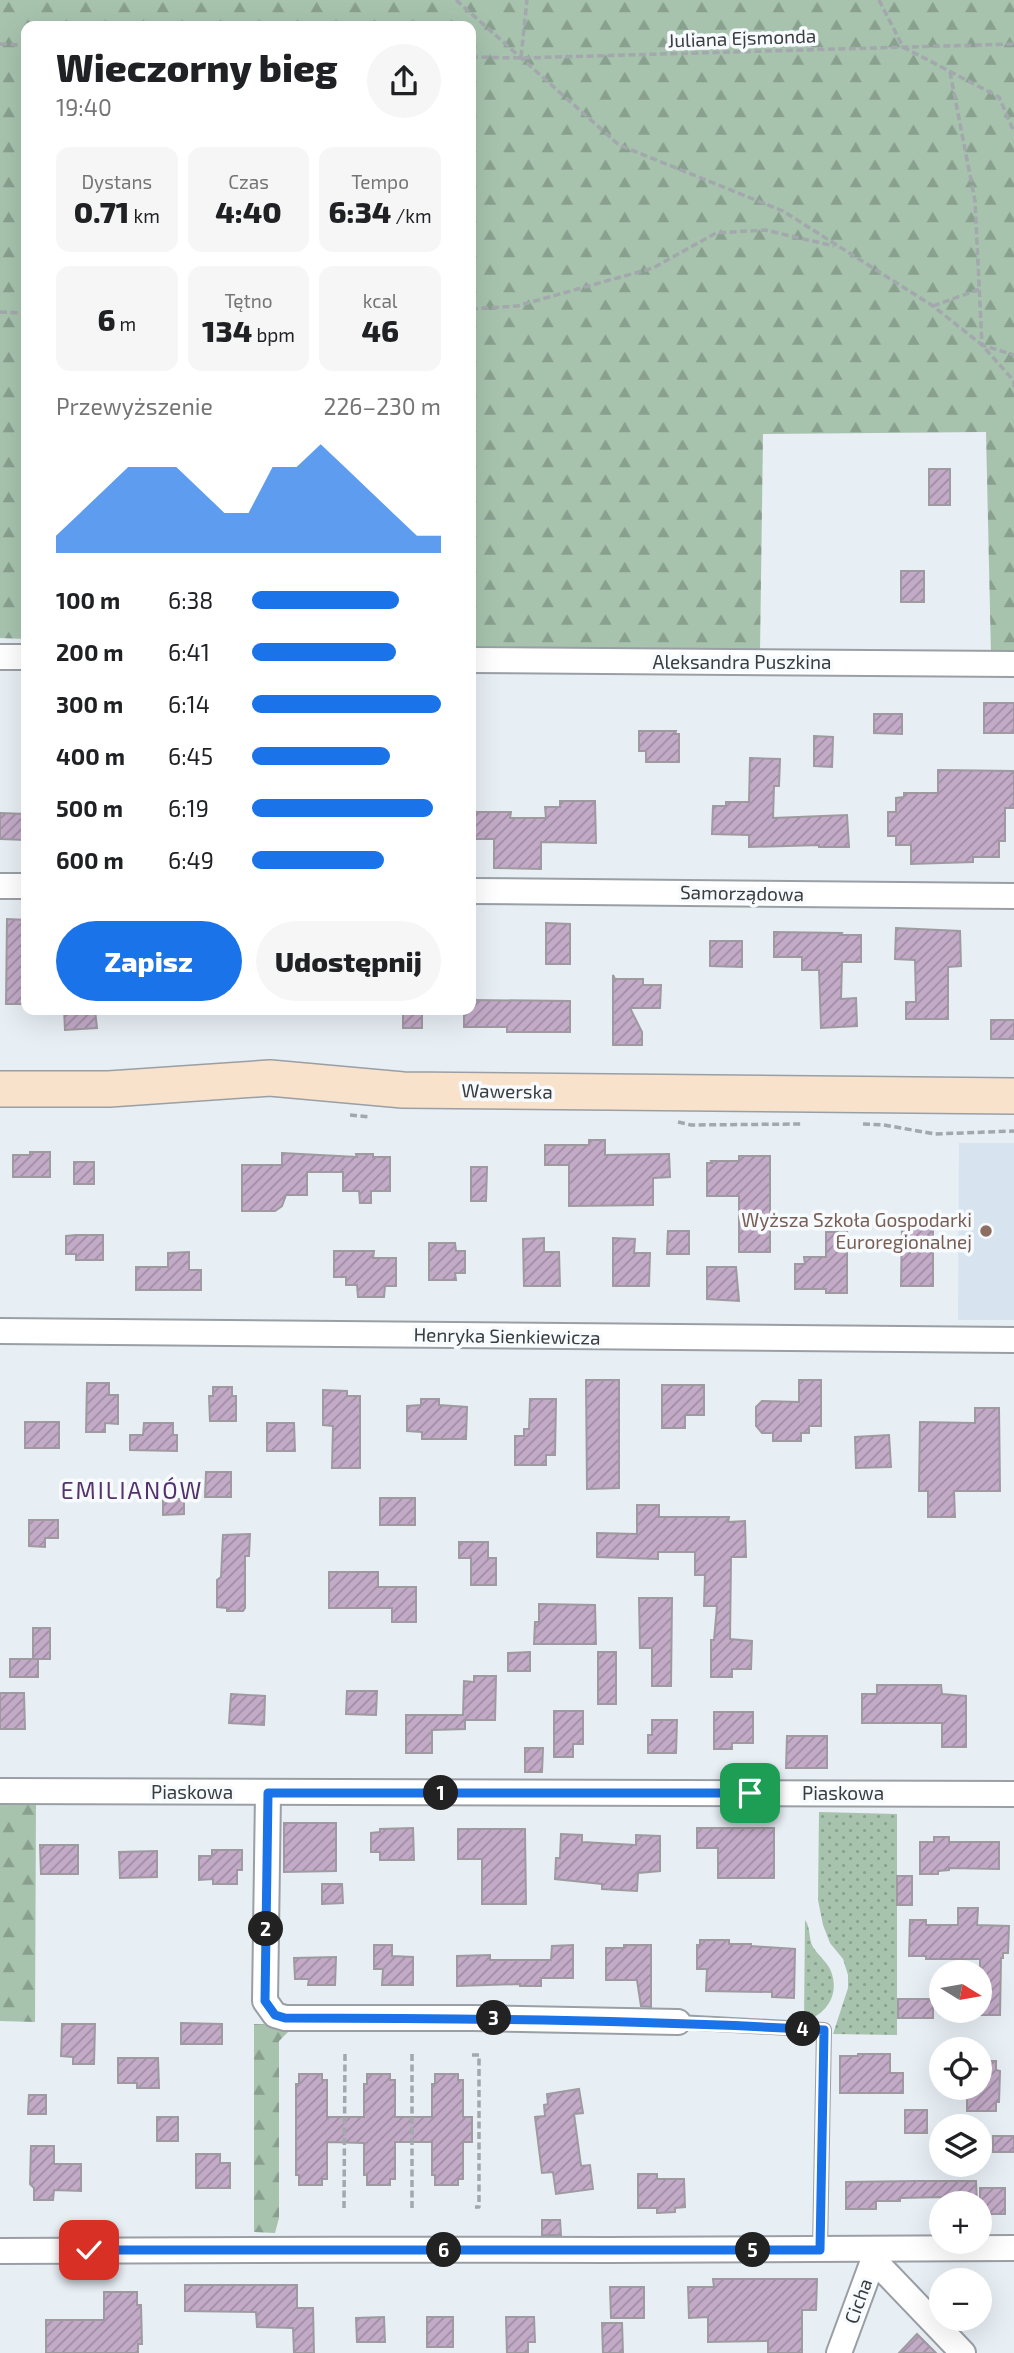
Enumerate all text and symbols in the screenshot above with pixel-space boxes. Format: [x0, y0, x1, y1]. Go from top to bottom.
street label: Juliana Ejsmonda [667, 23, 817, 52]
text: Wieczorny bieg [56, 44, 338, 90]
button: share [367, 44, 441, 118]
text: 19:40 [56, 93, 112, 121]
text: Dystans [81, 170, 152, 193]
text: Czas [228, 170, 269, 193]
text: Tempo [351, 170, 409, 193]
text: 0.71 [74, 193, 129, 229]
text: 4:40 [215, 193, 282, 229]
text: 6:34 [329, 193, 391, 229]
text: km [129, 204, 160, 227]
text: /km [391, 204, 432, 227]
text: Tętno [224, 289, 273, 312]
text: kcal [363, 289, 398, 312]
text: 6 [97, 301, 115, 337]
text: m [115, 312, 136, 335]
text: 134 [202, 312, 252, 348]
text: 46 [361, 312, 399, 348]
text: bpm [252, 323, 295, 346]
text: Przewyższenie [56, 392, 213, 420]
text: 226–230 m [324, 392, 441, 420]
text: 100 m [56, 586, 120, 614]
text: 6:38 [168, 586, 213, 614]
text: 200 m [56, 638, 124, 666]
text: 6:41 [168, 638, 210, 666]
street label: Aleksandra Puszkina [653, 650, 831, 673]
text: 300 m [56, 690, 123, 718]
text: 6:14 [168, 690, 210, 718]
text: 400 m [56, 742, 125, 770]
text: 6:45 [168, 742, 213, 770]
text: 500 m [56, 794, 123, 822]
text: 6:19 [168, 794, 209, 822]
text: 600 m [56, 846, 124, 874]
text: 6:49 [168, 846, 214, 874]
street label: Samorządowa [680, 880, 804, 905]
button: Zapisz [56, 921, 242, 1001]
button: Udostępnij [256, 921, 441, 1001]
street label: Wawerska [461, 1078, 553, 1103]
place label: Wyższa Szkoła Gospodarki Euroregionalnej [741, 1208, 972, 1253]
marker: Wyższa Szkoła Gospodarki Euroregionalnej [978, 1223, 994, 1239]
street label: Henryka Sienkiewicza [413, 1322, 601, 1349]
district label: EMILIANÓW [61, 1476, 203, 1504]
pin [720, 1763, 780, 1823]
icon: arrive [731, 1774, 769, 1812]
pin: 1 [424, 1776, 458, 1811]
street label: Piaskowa [151, 1780, 233, 1803]
text: 1 [436, 1781, 445, 1804]
street label: Piaskowa [802, 1781, 884, 1804]
pin: 2 [248, 1912, 284, 1946]
text: 2 [260, 1917, 271, 1940]
north arrow [929, 1960, 992, 2023]
map controls [929, 1960, 992, 2331]
pin: 3 [476, 2000, 512, 2036]
text: 3 [488, 2006, 499, 2029]
pin: 4 [786, 2011, 820, 2046]
text: 4 [796, 2017, 809, 2040]
button: locate [929, 2037, 992, 2100]
button: layers [929, 2114, 992, 2177]
button: + [929, 2191, 992, 2254]
pin [59, 2220, 119, 2280]
icon: check [70, 2231, 108, 2269]
pin: 6 [426, 2232, 462, 2268]
pin: 5 [736, 2232, 770, 2268]
text: 6 [438, 2238, 449, 2261]
text: 5 [747, 2238, 758, 2261]
button: − [929, 2268, 992, 2331]
street label: Cicha [839, 2275, 876, 2327]

